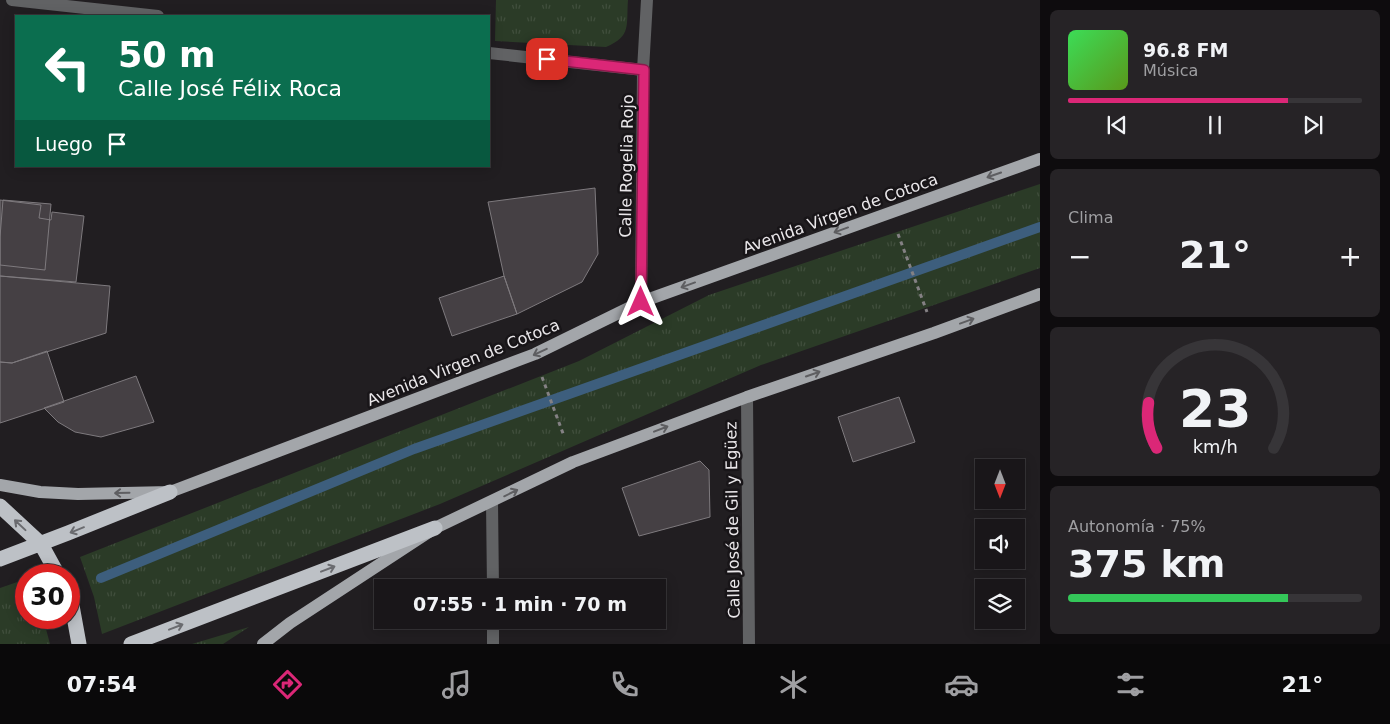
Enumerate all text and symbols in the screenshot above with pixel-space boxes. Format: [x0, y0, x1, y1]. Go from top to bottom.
icon: left [35, 35, 100, 100]
text: 50 m [118, 35, 215, 75]
pin [526, 38, 568, 80]
text: 96.8 FM [1143, 39, 1228, 61]
icon: arrive [533, 45, 561, 73]
text: Música [1143, 61, 1198, 80]
text: Calle José Félix Roca [118, 76, 342, 101]
street label: Calle Rogelia Rojo [616, 94, 637, 238]
icon: previous [1103, 111, 1131, 139]
icon: pause [1201, 111, 1229, 139]
icon: next [1299, 111, 1327, 139]
icon: arrive [103, 130, 131, 158]
text: Luego [35, 133, 93, 155]
street label: Avenida Virgen de Cotoca [740, 169, 940, 258]
one-way arrow [987, 171, 1002, 180]
text: Clima [1068, 208, 1113, 227]
one-way arrow [834, 226, 849, 235]
text: 21° [1179, 233, 1251, 277]
text: − [1068, 240, 1091, 273]
text: + [1339, 240, 1362, 273]
position arrow [614, 275, 666, 327]
one-way arrow [681, 281, 696, 290]
street label: Avenida Virgen de Cotoca [364, 315, 562, 410]
one-way arrow [959, 316, 974, 325]
one-way arrow [533, 347, 548, 357]
one-way arrow [805, 369, 821, 378]
text: 23 [1179, 379, 1251, 439]
street label: Calle José de Gil y Egüez [721, 421, 744, 619]
one-way arrow [652, 424, 668, 433]
text: km/h [1192, 436, 1238, 457]
north arrow [975, 459, 1025, 509]
map controls [975, 459, 1025, 629]
one-way arrow [504, 488, 519, 498]
one-way arrow [114, 489, 130, 498]
text: Autonomía · 75% [1068, 517, 1206, 536]
one-way arrow [14, 519, 27, 531]
button: sound [975, 519, 1025, 569]
one-way arrow [69, 526, 85, 535]
text: 375 km [1068, 542, 1225, 586]
speed limit sign: 30 [15, 564, 80, 629]
one-way arrow [320, 564, 335, 573]
button: layers [975, 579, 1025, 629]
text: 07:55 · 1 min · 70 m [413, 593, 627, 615]
one-way arrow [168, 622, 183, 631]
icon: directions [270, 667, 305, 702]
icon: music [439, 667, 474, 702]
icon: phone [607, 667, 642, 702]
icon: climate [776, 667, 811, 702]
icon: car [944, 667, 979, 702]
icon: filters [1113, 667, 1148, 702]
text: 07:54 [67, 672, 137, 697]
text: 21° [1282, 672, 1323, 697]

